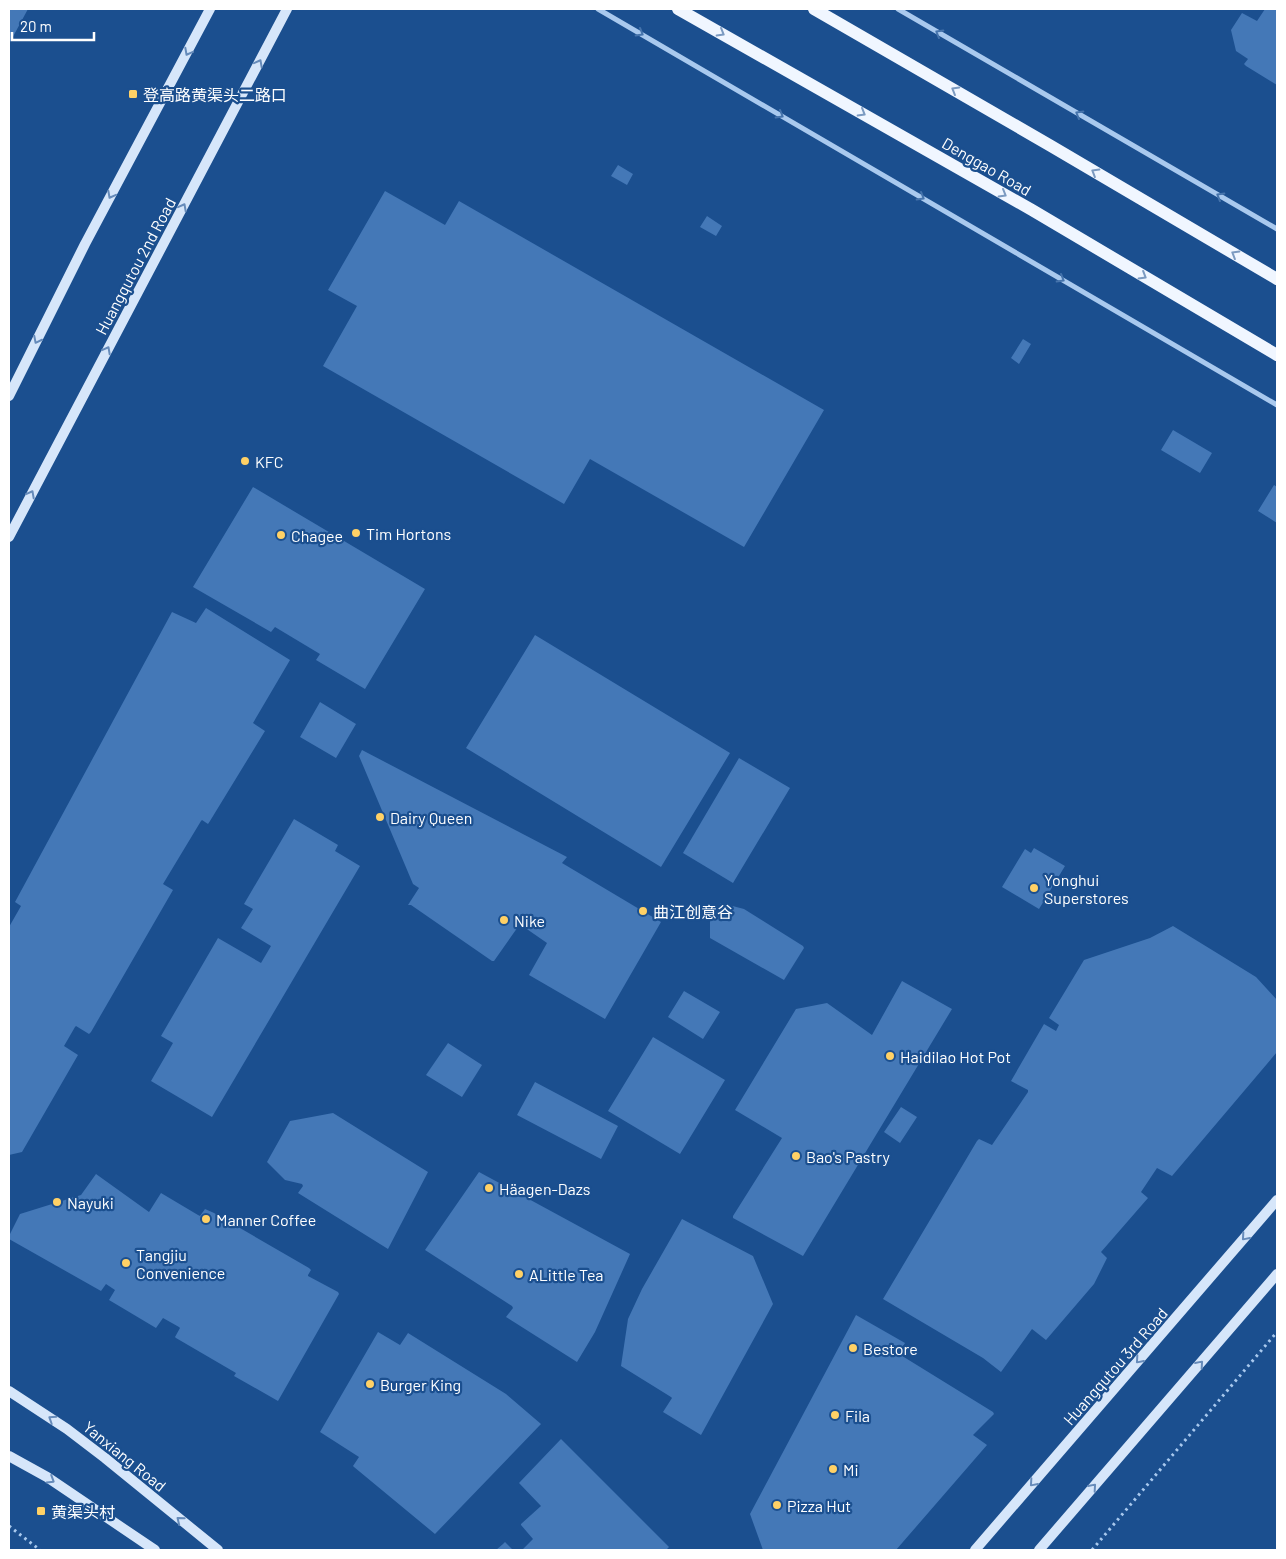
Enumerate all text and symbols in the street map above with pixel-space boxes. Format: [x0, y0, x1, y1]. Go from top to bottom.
scale bar [12, 10, 95, 42]
text: 20 m [20, 17, 52, 35]
one-way arrow [634, 27, 643, 37]
one-way arrow [715, 27, 724, 37]
one-way arrow [935, 29, 944, 39]
one-way arrow [184, 47, 194, 56]
one-way arrow [252, 59, 262, 68]
place label: 登高路黄渠头二路口 [143, 85, 287, 104]
one-way arrow [951, 86, 960, 96]
marker: 登高路黄渠头二路口 [127, 88, 139, 100]
one-way arrow [857, 107, 866, 117]
one-way arrow [775, 109, 784, 119]
one-way arrow [1076, 111, 1085, 121]
street label: Denggao Road [939, 133, 1035, 199]
one-way arrow [1092, 168, 1101, 178]
one-way arrow [998, 187, 1007, 197]
one-way arrow [107, 190, 117, 199]
one-way arrow [915, 190, 924, 200]
one-way arrow [1216, 192, 1225, 202]
street label: Huangqutou 2nd Road [91, 194, 179, 338]
one-way arrow [177, 203, 187, 212]
one-way arrow [1232, 251, 1241, 261]
one-way arrow [1138, 269, 1147, 279]
one-way arrow [1056, 272, 1065, 282]
one-way arrow [33, 335, 43, 344]
one-way arrow [101, 347, 111, 356]
place label: KFC [255, 452, 284, 471]
marker: KFC [239, 455, 251, 467]
one-way arrow [25, 491, 35, 500]
place label: Tim Hortons [366, 524, 451, 543]
place label: Chagee [291, 526, 343, 545]
marker: Tim Hortons [350, 527, 362, 539]
marker: Chagee [275, 529, 287, 541]
place label: Dairy Queen [390, 808, 472, 827]
marker: Dairy Queen [374, 811, 386, 823]
place label: Yonghui Superstores [1044, 870, 1129, 907]
marker: Yonghui Superstores [1028, 882, 1040, 894]
place label: 曲江创意谷 [653, 902, 733, 921]
marker: 曲江创意谷 [637, 905, 649, 917]
place label: Nike [514, 911, 545, 930]
marker: Nike [498, 914, 510, 926]
place label: Haidilao Hot Pot [900, 1047, 1011, 1066]
marker: Haidilao Hot Pot [884, 1050, 896, 1062]
place label: Bao's Pastry [806, 1147, 891, 1166]
marker: Bao's Pastry [790, 1150, 802, 1162]
place label: Häagen-Dazs [499, 1179, 591, 1198]
marker: Häagen-Dazs [483, 1182, 495, 1194]
place label: Nayuki [67, 1193, 114, 1212]
marker: Nayuki [51, 1196, 63, 1208]
place label: Manner Coffee [216, 1210, 316, 1229]
marker: Manner Coffee [200, 1213, 212, 1225]
one-way arrow [1242, 1232, 1251, 1241]
place label: Tangjiu Convenience [136, 1245, 225, 1282]
marker: Tangjiu Convenience [120, 1257, 132, 1269]
place label: ALittle Tea [529, 1265, 604, 1284]
marker: ALittle Tea [513, 1268, 525, 1280]
street label: Huangqutou 3rd Road [1059, 1303, 1171, 1429]
place label: Bestore [863, 1339, 918, 1358]
marker: Bestore [847, 1342, 859, 1354]
one-way arrow [1136, 1355, 1145, 1364]
one-way arrow [1194, 1360, 1203, 1369]
place label: Burger King [380, 1375, 461, 1394]
marker: Burger King [364, 1378, 376, 1390]
place label: Fila [845, 1406, 870, 1425]
marker: Fila [829, 1409, 841, 1421]
one-way arrow [49, 1416, 58, 1426]
street label: Yanxiang Road [80, 1417, 170, 1495]
place label: Mi [843, 1460, 859, 1479]
marker: Mi [827, 1463, 839, 1475]
one-way arrow [46, 1474, 55, 1484]
one-way arrow [1030, 1478, 1039, 1487]
one-way arrow [1088, 1483, 1097, 1492]
place label: Pizza Hut [787, 1496, 851, 1515]
marker: Pizza Hut [771, 1499, 783, 1511]
place label: 黄渠头村 [51, 1502, 115, 1521]
marker: 黄渠头村 [35, 1505, 47, 1517]
one-way arrow [177, 1516, 186, 1525]

